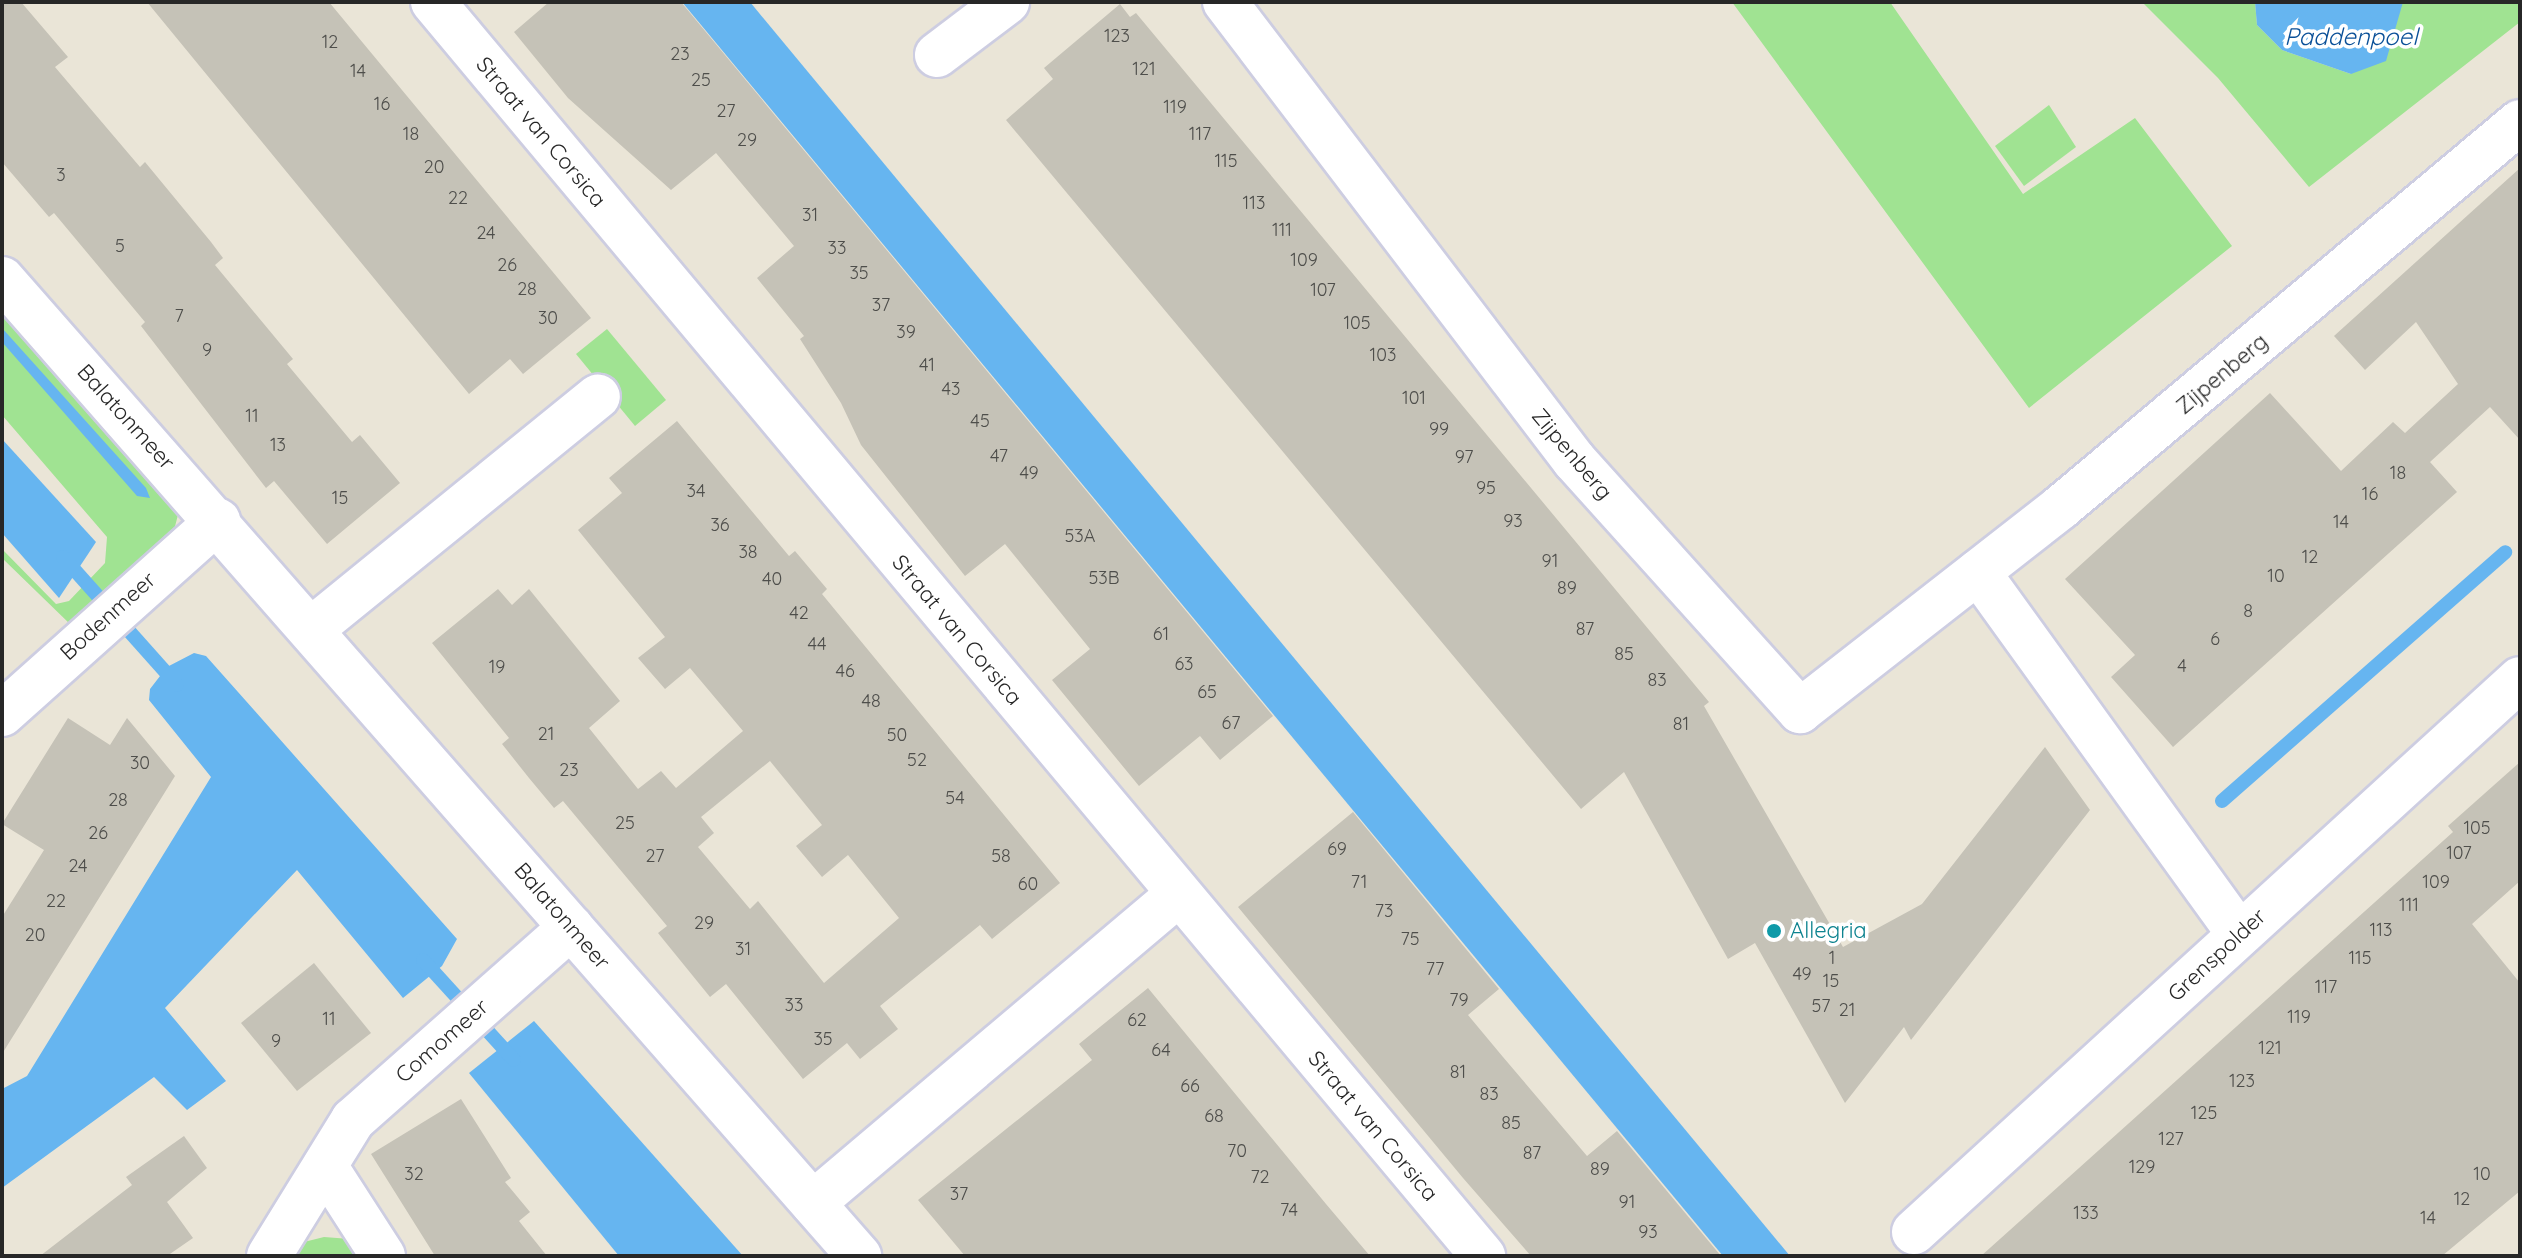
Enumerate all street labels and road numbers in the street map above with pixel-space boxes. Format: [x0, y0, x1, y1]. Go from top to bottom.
street label: Straat van Corsica [470, 52, 612, 212]
street label: Zijpenberg [2171, 328, 2273, 420]
street label: Balatonmeer [72, 359, 180, 475]
street label: Zijpenberg [1526, 403, 1618, 505]
street label: Straat van Corsica [886, 550, 1028, 710]
street label: Bodenmeer [55, 566, 161, 666]
street label: Balatonmeer [508, 857, 616, 975]
street label: Grenspolder [2162, 903, 2272, 1007]
street label: Comomeer [390, 994, 494, 1088]
street label: Straat van Corsica [1302, 1046, 1444, 1206]

